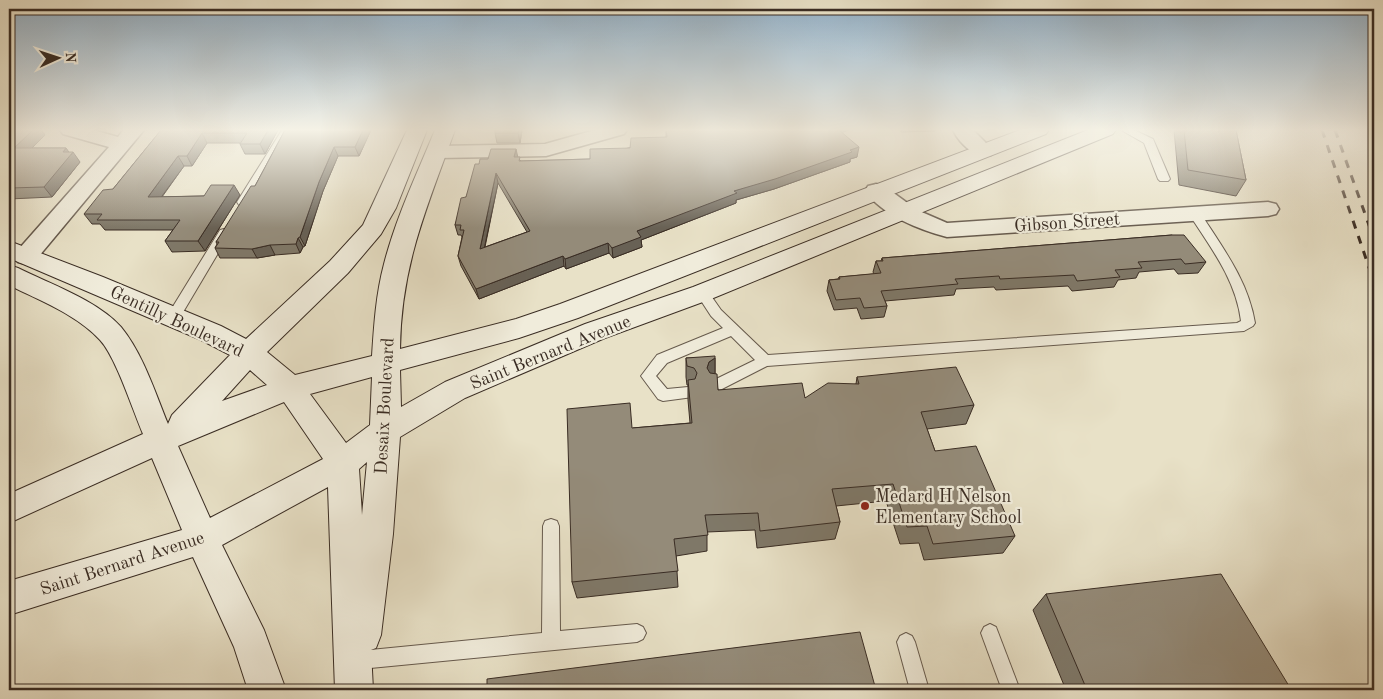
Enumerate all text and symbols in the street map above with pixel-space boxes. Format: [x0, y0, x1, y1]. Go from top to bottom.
north arrow [32, 32, 82, 82]
text: N [63, 52, 77, 63]
street label: Gibson Street [1013, 210, 1121, 236]
street label: Gentilly Boulevard [107, 283, 246, 361]
street label: Saint Bernard Avenue [467, 312, 633, 393]
street label: Desaix Boulevard [372, 337, 398, 475]
place label: Medard H Nelson Elementary School [875, 488, 1022, 527]
marker: Medard H Nelson Elementary School [859, 500, 871, 512]
street label: Saint Bernard Avenue [38, 529, 207, 599]

